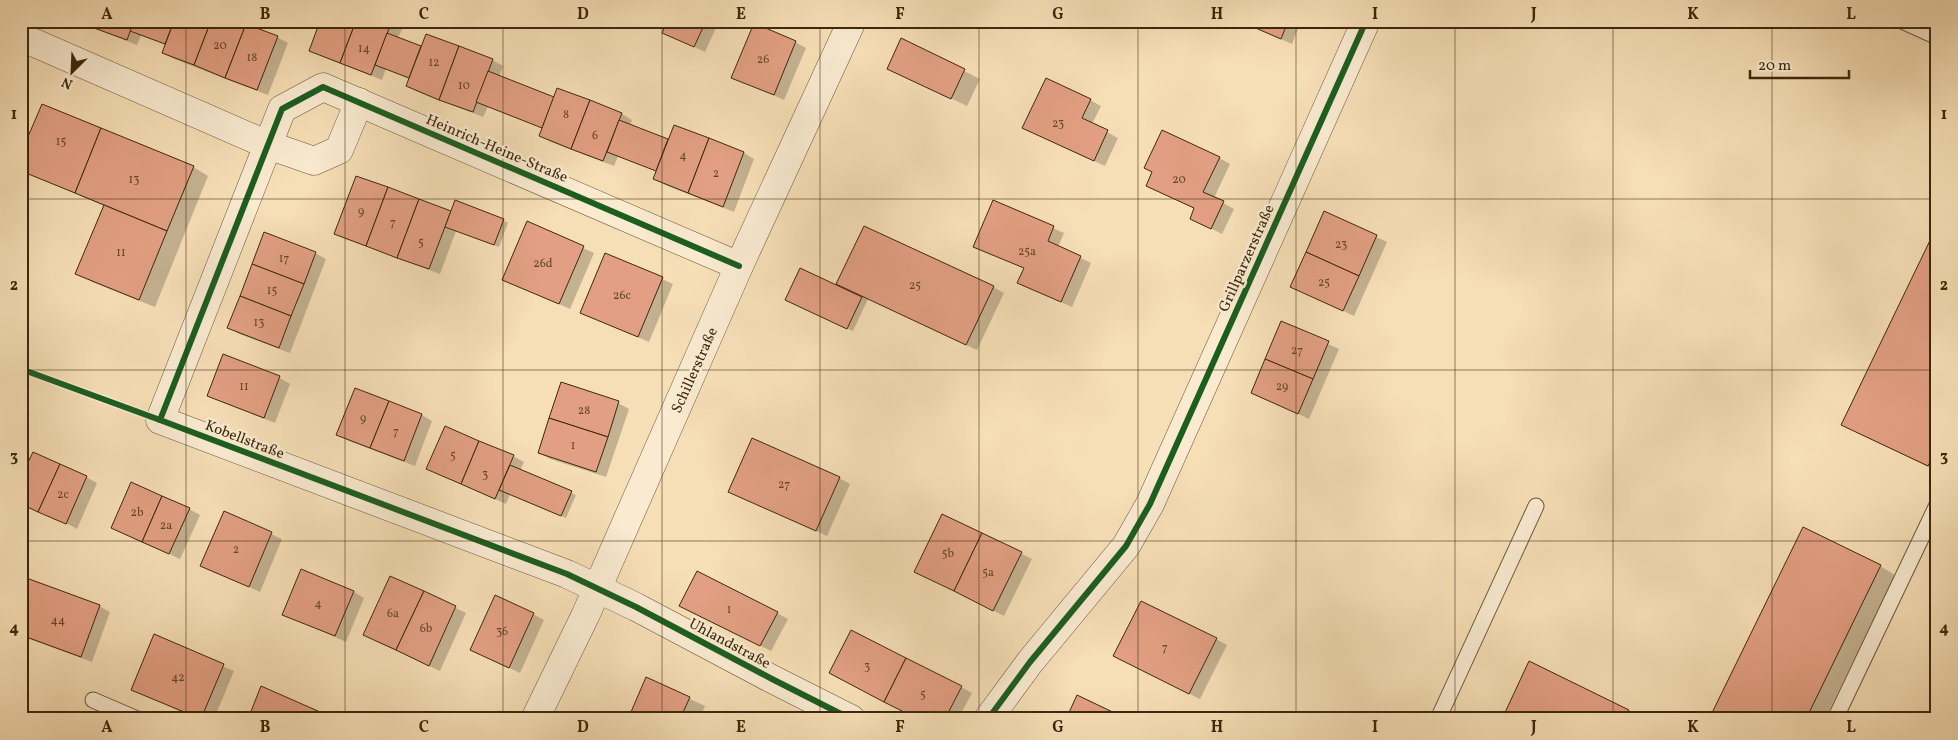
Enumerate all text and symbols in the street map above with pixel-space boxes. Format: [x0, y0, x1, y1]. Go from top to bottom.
text: A [101, 4, 113, 26]
text: B [260, 4, 271, 26]
text: C [419, 4, 429, 26]
text: D [577, 4, 589, 26]
text: E [736, 4, 746, 26]
text: F [895, 4, 905, 26]
text: G [1052, 4, 1064, 26]
text: H [1211, 4, 1223, 26]
text: I [1372, 4, 1378, 26]
text: J [1530, 4, 1537, 26]
text: K [1687, 4, 1699, 26]
text: L [1846, 4, 1856, 26]
house number: 20 [213, 38, 227, 54]
house number: 14 [358, 41, 370, 57]
north arrow [48, 48, 98, 98]
scale bar [1750, 48, 1849, 80]
house number: 18 [247, 50, 257, 66]
house number: 26 [757, 52, 769, 68]
house number: 12 [428, 55, 440, 71]
text: 20 m [1758, 56, 1791, 77]
text: N [59, 72, 76, 93]
house number: 10 [458, 78, 470, 94]
text: 1 [11, 104, 17, 126]
text: 1 [1941, 104, 1947, 126]
house number: 8 [563, 107, 569, 123]
street label: Heinrich-Heine-Straße [422, 110, 571, 189]
house number: 23 [1052, 116, 1064, 132]
house number: 6 [592, 128, 598, 144]
house number: 15 [56, 134, 66, 150]
house number: 4 [679, 148, 687, 164]
house number: 2 [713, 166, 719, 182]
house number: 13 [129, 172, 139, 188]
house number: 20 [1172, 172, 1186, 188]
street label: Grillparzerstraße [1214, 202, 1280, 316]
house number: 9 [358, 204, 364, 220]
house number: 7 [390, 215, 396, 231]
house number: 5 [418, 235, 424, 251]
house number: 23 [1335, 237, 1347, 253]
house number: 25a [1018, 244, 1036, 260]
house number: 11 [116, 245, 126, 261]
house number: 17 [279, 251, 289, 267]
house number: 26d [533, 256, 553, 272]
text: 2 [10, 275, 18, 297]
house number: 25 [1318, 275, 1330, 291]
text: 2 [1940, 275, 1948, 297]
house number: 25 [909, 278, 921, 294]
house number: 15 [267, 283, 277, 299]
house number: 26c [613, 288, 631, 304]
house number: 13 [254, 315, 264, 331]
street label: Schillerstraße [667, 324, 724, 417]
house number: 27 [1291, 343, 1303, 359]
house number: 11 [239, 379, 249, 395]
house number: 29 [1276, 379, 1288, 395]
house number: 28 [578, 403, 590, 419]
house number: 9 [360, 411, 366, 427]
street label: Kobellstraße [202, 416, 287, 465]
house number: 7 [393, 424, 399, 440]
house number: 1 [571, 438, 575, 454]
text: 3 [10, 446, 18, 468]
text: 3 [1940, 446, 1948, 468]
house number: 5 [450, 448, 456, 464]
house number: 3 [482, 467, 488, 483]
house number: 27 [778, 477, 790, 493]
house number: 2c [57, 487, 69, 503]
house number: 2b [130, 505, 144, 521]
house number: 2a [160, 518, 172, 534]
house number: 2 [233, 542, 239, 558]
house number: 5b [942, 546, 955, 562]
house number: 5a [982, 565, 994, 581]
house number: 4 [314, 596, 322, 612]
house number: 1 [727, 602, 731, 618]
house number: 6a [387, 606, 399, 622]
house number: 44 [51, 613, 65, 629]
street label: Uhlandstraße [685, 614, 774, 675]
text: 4 [9, 618, 19, 640]
text: 4 [1939, 618, 1949, 640]
house number: 6b [420, 621, 433, 637]
house number: 36 [496, 624, 508, 640]
house number: 7 [1162, 640, 1168, 656]
house number: 3 [864, 659, 870, 675]
house number: 42 [171, 670, 185, 686]
house number: 5 [920, 687, 926, 703]
text: A [101, 717, 113, 739]
text: B [260, 717, 271, 739]
text: C [419, 717, 429, 739]
text: D [577, 717, 589, 739]
text: E [736, 717, 746, 739]
text: F [895, 717, 905, 739]
text: G [1052, 717, 1064, 739]
text: H [1211, 717, 1223, 739]
text: I [1372, 717, 1378, 739]
text: J [1530, 717, 1537, 739]
text: K [1687, 717, 1699, 739]
text: L [1846, 717, 1856, 739]

